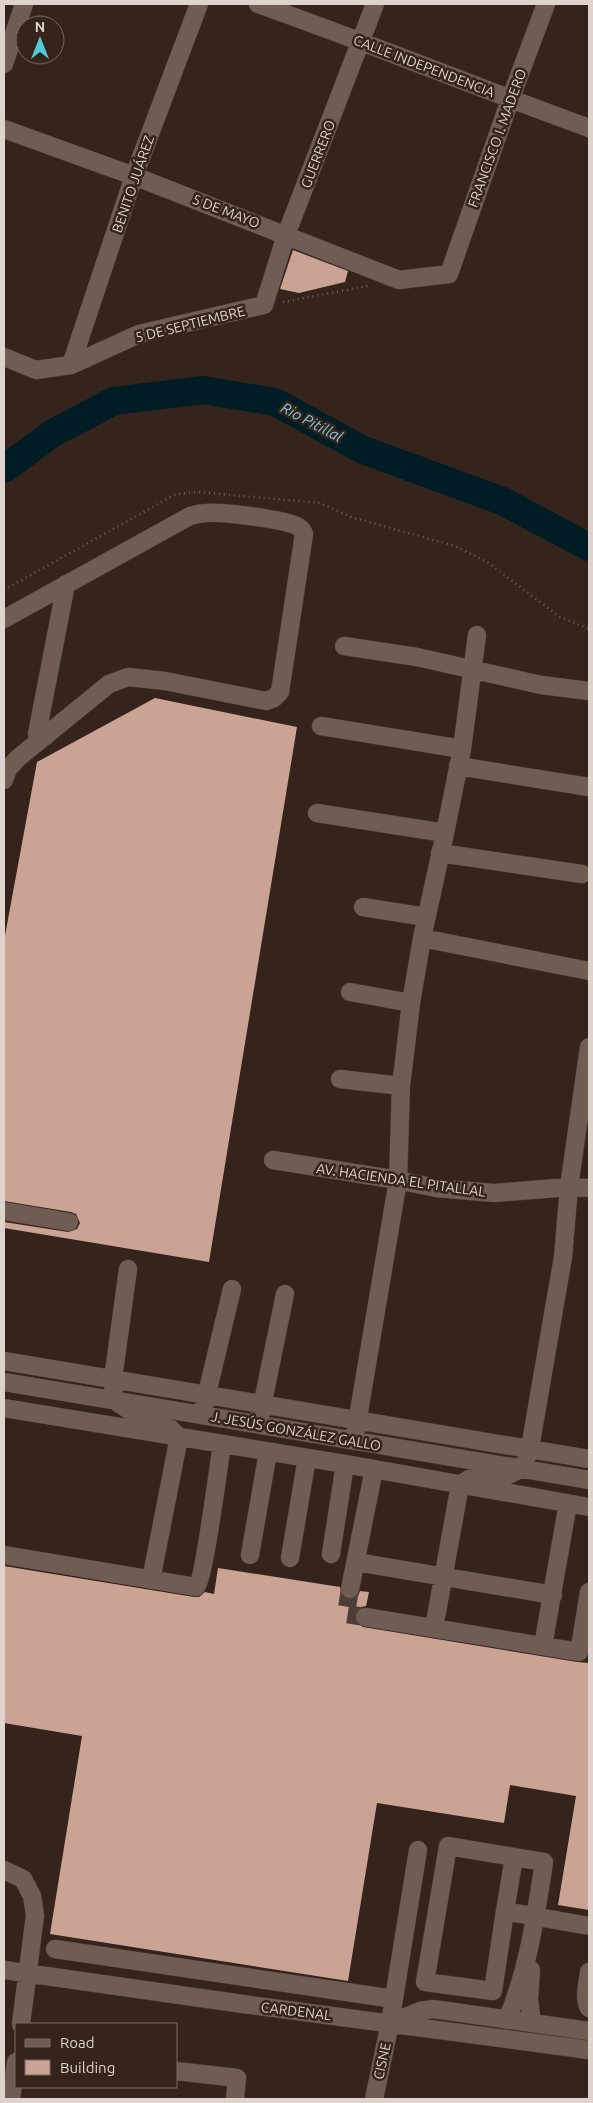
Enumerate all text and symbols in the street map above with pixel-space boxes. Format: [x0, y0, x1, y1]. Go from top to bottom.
north arrow [15, 15, 65, 65]
text: N [35, 19, 45, 35]
street label: CALLE INDEPENDENCIA [351, 32, 497, 100]
street label: FRANCISCO I. MADERO [464, 66, 530, 210]
street label: GUERRERO [298, 118, 338, 190]
street label: BENITO JUÁREZ [108, 133, 157, 235]
street label: 5 DE MAYO [190, 191, 262, 231]
street label: 5 DE SEPTIEMBRE [133, 303, 247, 345]
water label: Rio Pitillal [278, 399, 346, 446]
street label: AV. HACIENDA EL PITALLAL [315, 1160, 487, 1200]
street label: J. JESÚS GONZÁLEZ GALLO [210, 1407, 383, 1454]
street label: CARDENAL [260, 1999, 332, 2023]
legend [15, 2023, 178, 2088]
text: Road [60, 2034, 95, 2051]
street label: CISNE [370, 2041, 394, 2081]
text: Building [60, 2059, 115, 2076]

